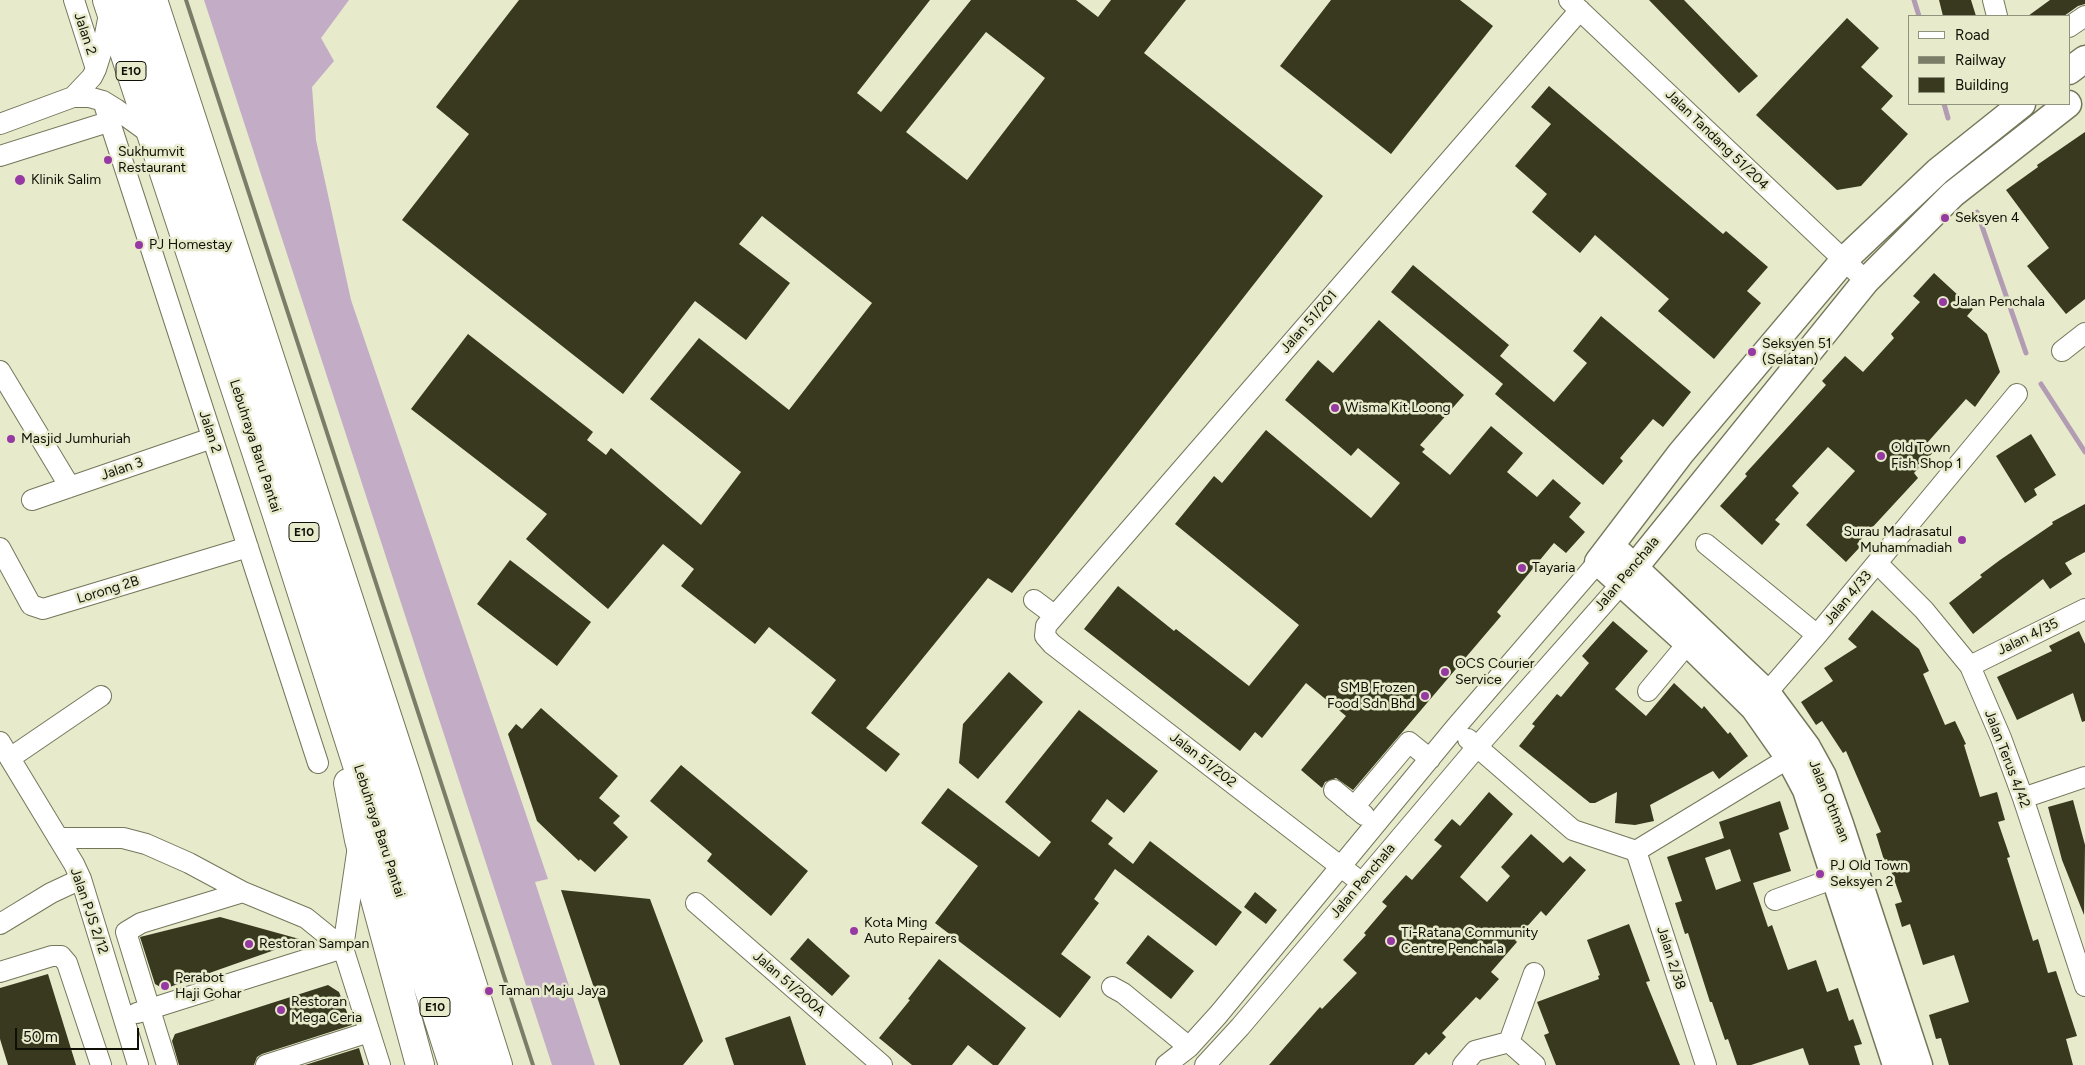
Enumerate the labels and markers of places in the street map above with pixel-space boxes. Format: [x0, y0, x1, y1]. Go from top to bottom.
place label: Sukhumvit Restaurant [118, 144, 186, 176]
marker: Sukhumvit Restaurant [102, 154, 114, 166]
place label: Klinik Salim [31, 172, 101, 188]
marker: Klinik Salim [13, 173, 27, 187]
place label: Seksyen 4 [1955, 210, 2019, 226]
marker: Seksyen 4 [1939, 212, 1951, 224]
place label: PJ Homestay [149, 237, 232, 253]
marker: PJ Homestay [133, 239, 145, 251]
place label: Jalan Penchala [1953, 294, 2045, 310]
marker: Jalan Penchala [1937, 296, 1949, 308]
place label: Seksyen 51 (Selatan) [1762, 336, 1832, 368]
marker: Seksyen 51 (Selatan) [1746, 346, 1758, 358]
place label: Wisma Kit Loong [1345, 400, 1451, 416]
marker: Wisma Kit Loong [1329, 402, 1341, 414]
place label: Masjid Jumhuriah [21, 431, 131, 447]
marker: Masjid Jumhuriah [5, 433, 17, 445]
place label: Old Town Fish Shop 1 [1891, 440, 1962, 472]
marker: Old Town Fish Shop 1 [1875, 450, 1887, 462]
place label: Surau Madrasatul Muhammadiah [1844, 524, 1952, 556]
marker: Surau Madrasatul Muhammadiah [1956, 534, 1968, 546]
place label: Tayaria [1532, 560, 1575, 576]
marker: Tayaria [1516, 562, 1528, 574]
place label: OCS Courier Service [1455, 656, 1534, 689]
marker: OCS Courier Service [1439, 666, 1451, 678]
place label: SMB Frozen Food Sdn Bhd [1327, 680, 1415, 712]
marker: SMB Frozen Food Sdn Bhd [1419, 690, 1431, 702]
place label: PJ Old Town Seksyen 2 [1830, 858, 1908, 890]
marker: PJ Old Town Seksyen 2 [1814, 868, 1826, 880]
place label: Kota Ming Auto Repairers [864, 915, 957, 948]
marker: Kota Ming Auto Repairers [848, 925, 860, 937]
place label: Ti-Ratana Community Centre Penchala [1401, 925, 1538, 958]
marker: Ti-Ratana Community Centre Penchala [1385, 935, 1397, 947]
place label: Restoran Sampan [259, 936, 369, 952]
marker: Restoran Sampan [243, 938, 255, 950]
place label: Perabot Haji Gohar [175, 970, 242, 1002]
marker: Perabot Haji Gohar [159, 980, 171, 992]
place label: Taman Maju Jaya [499, 983, 606, 999]
marker: Taman Maju Jaya [483, 985, 495, 997]
place label: Restoran Mega Ceria [291, 994, 362, 1026]
marker: Restoran Mega Ceria [275, 1004, 287, 1016]

